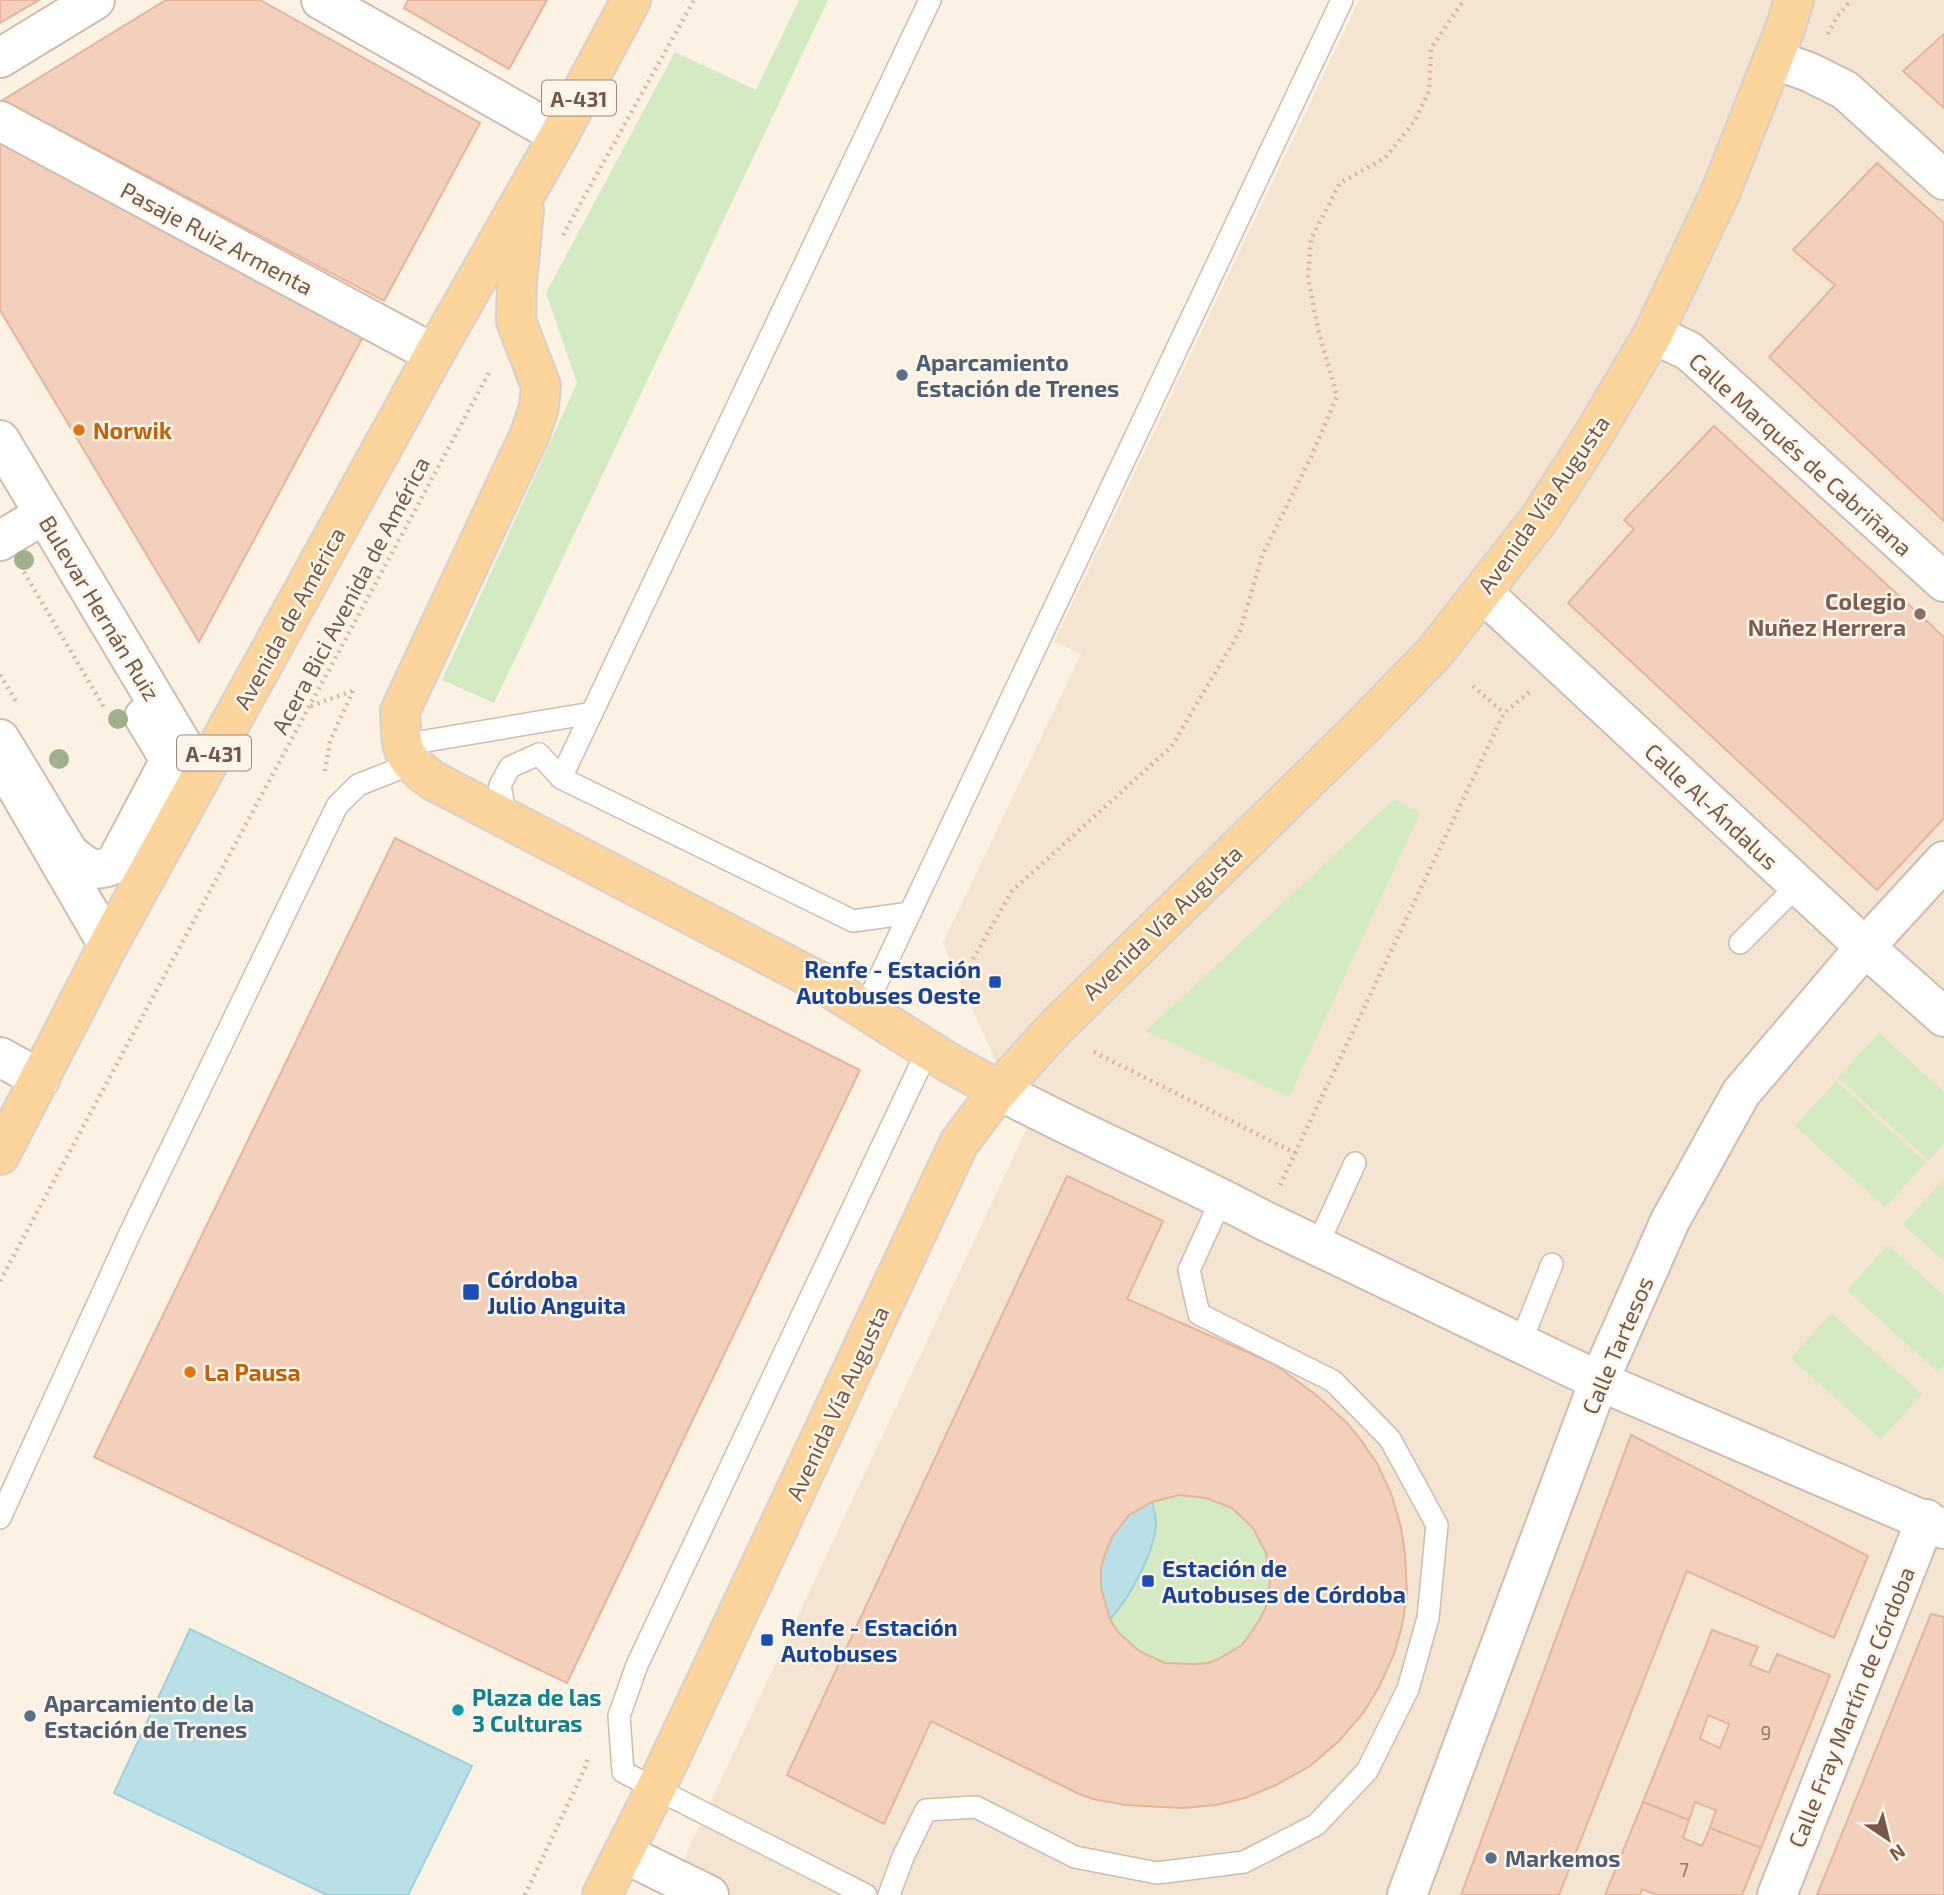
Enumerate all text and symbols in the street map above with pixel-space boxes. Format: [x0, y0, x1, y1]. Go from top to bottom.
road number: A-431 [542, 80, 616, 116]
street label: Pasaje Ruiz Armenta [116, 175, 318, 301]
street label: Calle Marqués de Cabriñana [1684, 346, 1918, 562]
place label: Aparcamiento Estación de Trenes [916, 348, 1119, 402]
marker: Aparcamiento Estación de Trenes [894, 367, 910, 383]
street label: Avenida Vía Augusta [1471, 410, 1615, 598]
place label: Norwik [93, 416, 172, 444]
marker: Norwik [71, 422, 87, 438]
street label: Acera Bici Avenida de América [265, 451, 435, 739]
street label: Bulevar Hernán Ruiz [34, 510, 166, 706]
street label: Avenida de América [227, 522, 351, 714]
place label: Colegio Nuñez Herrera [1748, 587, 1906, 641]
marker: Colegio Nuñez Herrera [1912, 606, 1928, 622]
road number: A-431 [177, 736, 251, 770]
street label: Calle Al-Ándalus [1639, 737, 1785, 875]
street label: Avenida Vía Augusta [1076, 839, 1248, 1005]
place label: Renfe - Estación Autobuses Oeste [796, 955, 981, 1009]
marker: Renfe - Estación Autobuses Oeste [987, 974, 1003, 990]
place label: Córdoba Julio Anguita [487, 1265, 626, 1319]
street label: Calle Tartesos [1575, 1272, 1659, 1418]
marker: Córdoba Julio Anguita [461, 1282, 481, 1302]
street label: Avenida Vía Augusta [780, 1301, 894, 1505]
place label: La Pausa [204, 1358, 301, 1386]
marker: La Pausa [182, 1364, 198, 1380]
place label: Estación de Autobuses de Córdoba [1162, 1554, 1406, 1608]
street label: Calle Fray Martín de Córdoba [1782, 1563, 1920, 1851]
marker: Estación de Autobuses de Córdoba [1140, 1573, 1156, 1589]
place label: Renfe - Estación Autobuses [781, 1613, 958, 1667]
marker: Renfe - Estación Autobuses [759, 1632, 775, 1648]
place label: Plaza de las 3 Culturas [472, 1683, 602, 1737]
place label: Aparcamiento de la Estación de Trenes [44, 1689, 254, 1743]
marker: Plaza de las 3 Culturas [450, 1702, 466, 1718]
marker: Aparcamiento de la Estación de Trenes [22, 1708, 38, 1724]
house number: 9 [1761, 1721, 1771, 1744]
north arrow [1853, 1804, 1923, 1874]
text: N [1886, 1840, 1910, 1867]
place label: Markemos [1505, 1844, 1620, 1872]
marker: Markemos [1483, 1850, 1499, 1866]
house number: 7 [1679, 1858, 1689, 1881]

